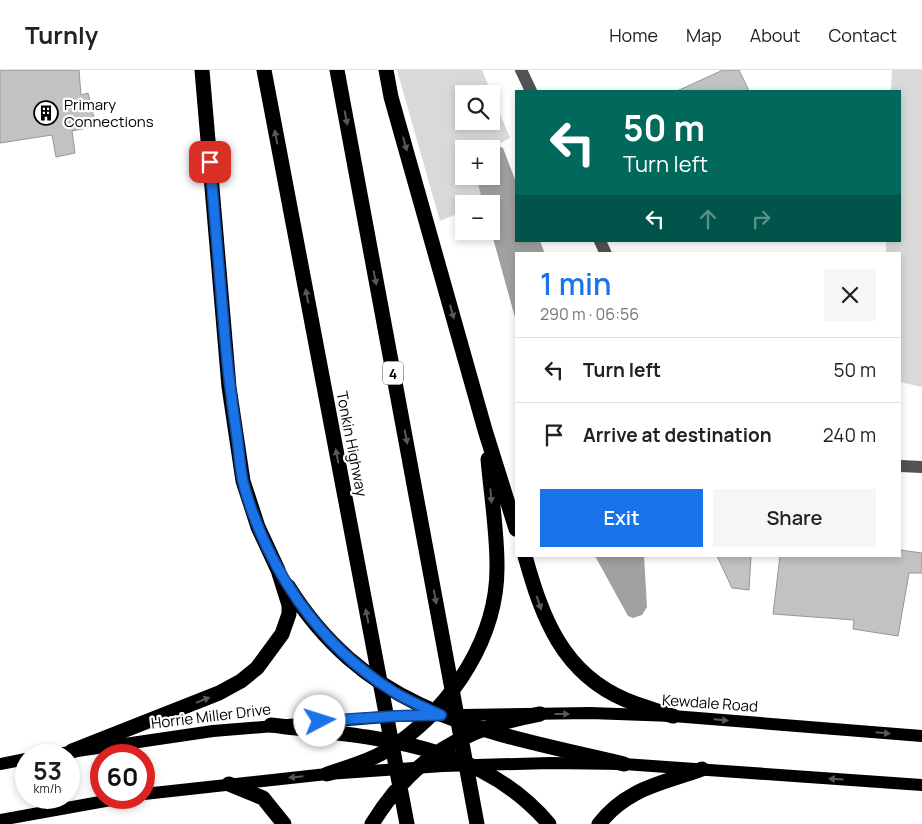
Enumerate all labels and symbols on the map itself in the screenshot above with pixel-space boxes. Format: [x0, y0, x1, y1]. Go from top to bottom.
place label: Primary Connections [64, 94, 154, 132]
building icon: Primary Connections [33, 100, 59, 126]
one-way arrow [342, 110, 350, 126]
one-way arrow [272, 128, 280, 144]
one-way arrow [401, 136, 409, 151]
pin [189, 141, 231, 183]
one-way arrow [372, 270, 380, 286]
one-way arrow [302, 288, 310, 304]
one-way arrow [448, 305, 456, 320]
road number: 4 [383, 362, 403, 384]
street label: Tonkin Highway [332, 390, 373, 499]
one-way arrow [402, 430, 410, 446]
one-way arrow [333, 449, 341, 464]
one-way arrow [487, 489, 495, 505]
one-way arrow [432, 590, 440, 606]
one-way arrow [535, 596, 543, 611]
one-way arrow [363, 608, 371, 623]
street label: Kewdale Road [661, 689, 759, 717]
position arrow [293, 694, 345, 746]
one-way arrow [195, 696, 210, 703]
street label: Horrie Miller Drive [150, 698, 272, 734]
one-way arrow [554, 710, 570, 718]
one-way arrow [714, 716, 730, 724]
one-way arrow [876, 729, 892, 737]
speed limit sign: 60 [90, 744, 155, 809]
one-way arrow [287, 773, 303, 781]
one-way arrow [828, 774, 844, 782]

